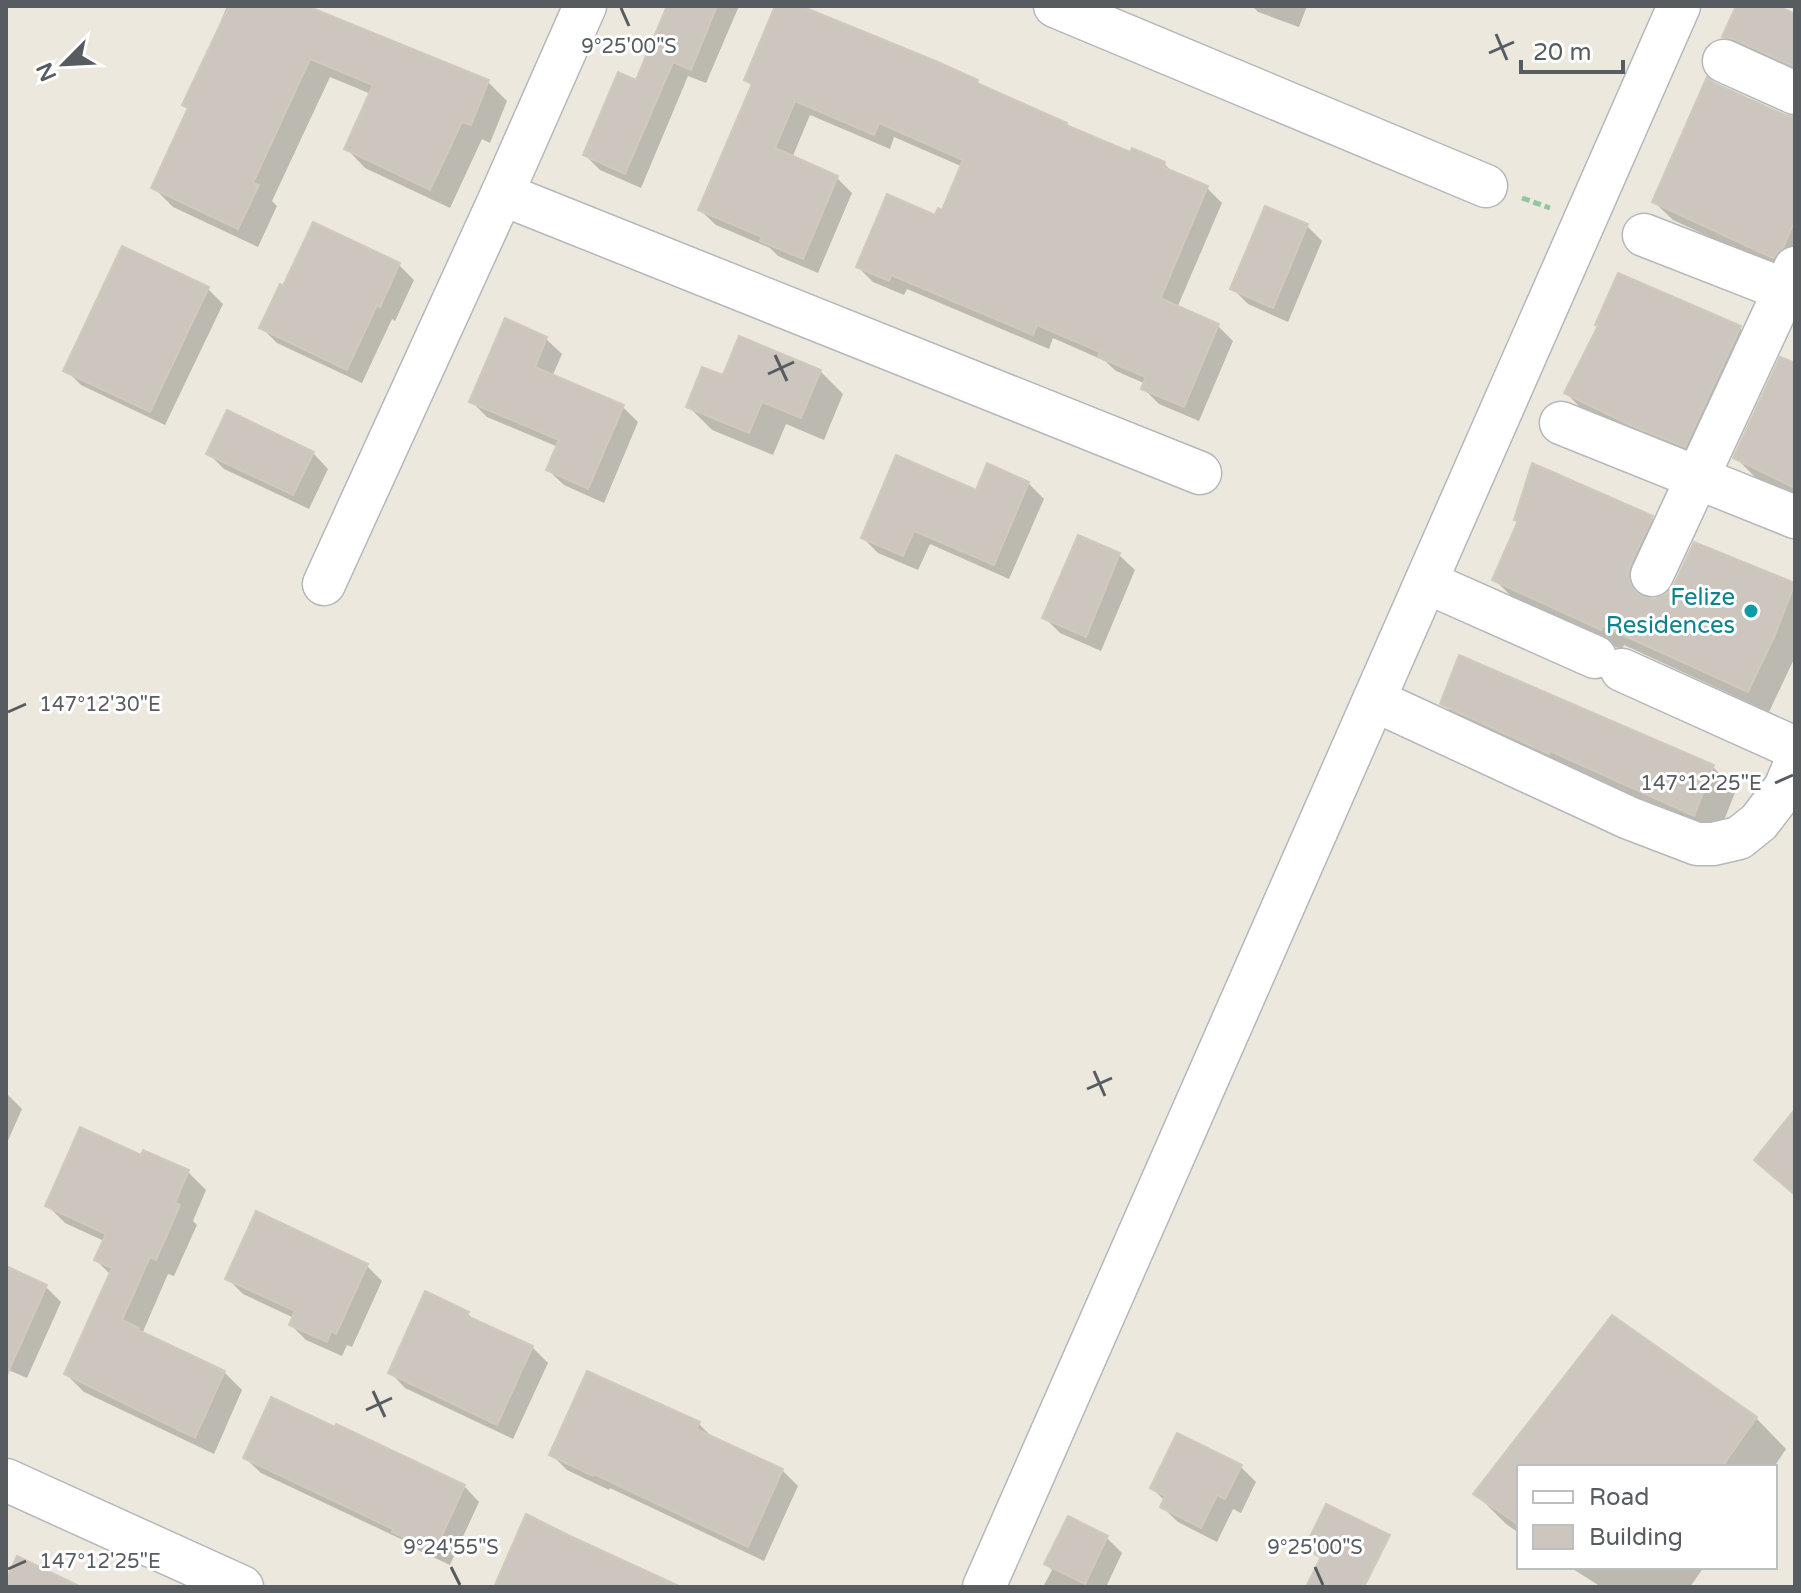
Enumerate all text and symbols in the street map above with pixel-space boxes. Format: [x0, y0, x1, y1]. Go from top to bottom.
north arrow [24, 24, 104, 104]
scale bar [1521, 24, 1623, 74]
text: 9°25'00"S [581, 35, 677, 59]
text: 20 m [1533, 38, 1591, 67]
text: N [31, 58, 62, 85]
place label: Felize Residences [1606, 583, 1735, 640]
marker: Felize Residences [1742, 602, 1760, 620]
text: 147°12'30"E [39, 693, 161, 717]
text: 147°12'25"E [1640, 772, 1762, 796]
legend [1517, 1465, 1777, 1569]
text: Road [1589, 1483, 1649, 1512]
text: Building [1589, 1523, 1683, 1552]
text: 9°24'55"S [403, 1536, 499, 1560]
text: 9°25'00"S [1267, 1536, 1363, 1560]
text: 147°12'25"E [39, 1550, 161, 1574]

